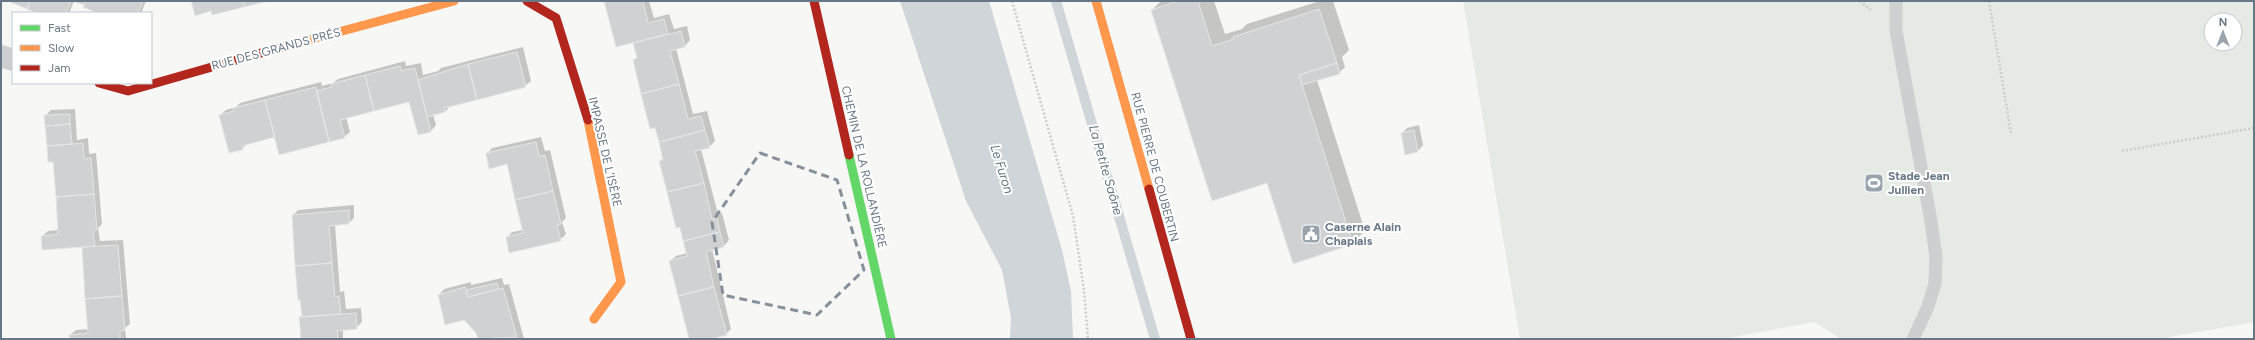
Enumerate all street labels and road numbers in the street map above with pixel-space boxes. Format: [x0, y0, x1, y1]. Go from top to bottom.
street label: RUE DES GRANDS PRÉS [210, 25, 342, 73]
street label: CHEMIN DE LA ROLLANDIÈRE [839, 85, 889, 249]
street label: RUE PIERRE DE COUBERTIN [1128, 91, 1182, 243]
street label: IMPASSE DE L'ISÈRE [586, 96, 624, 208]

